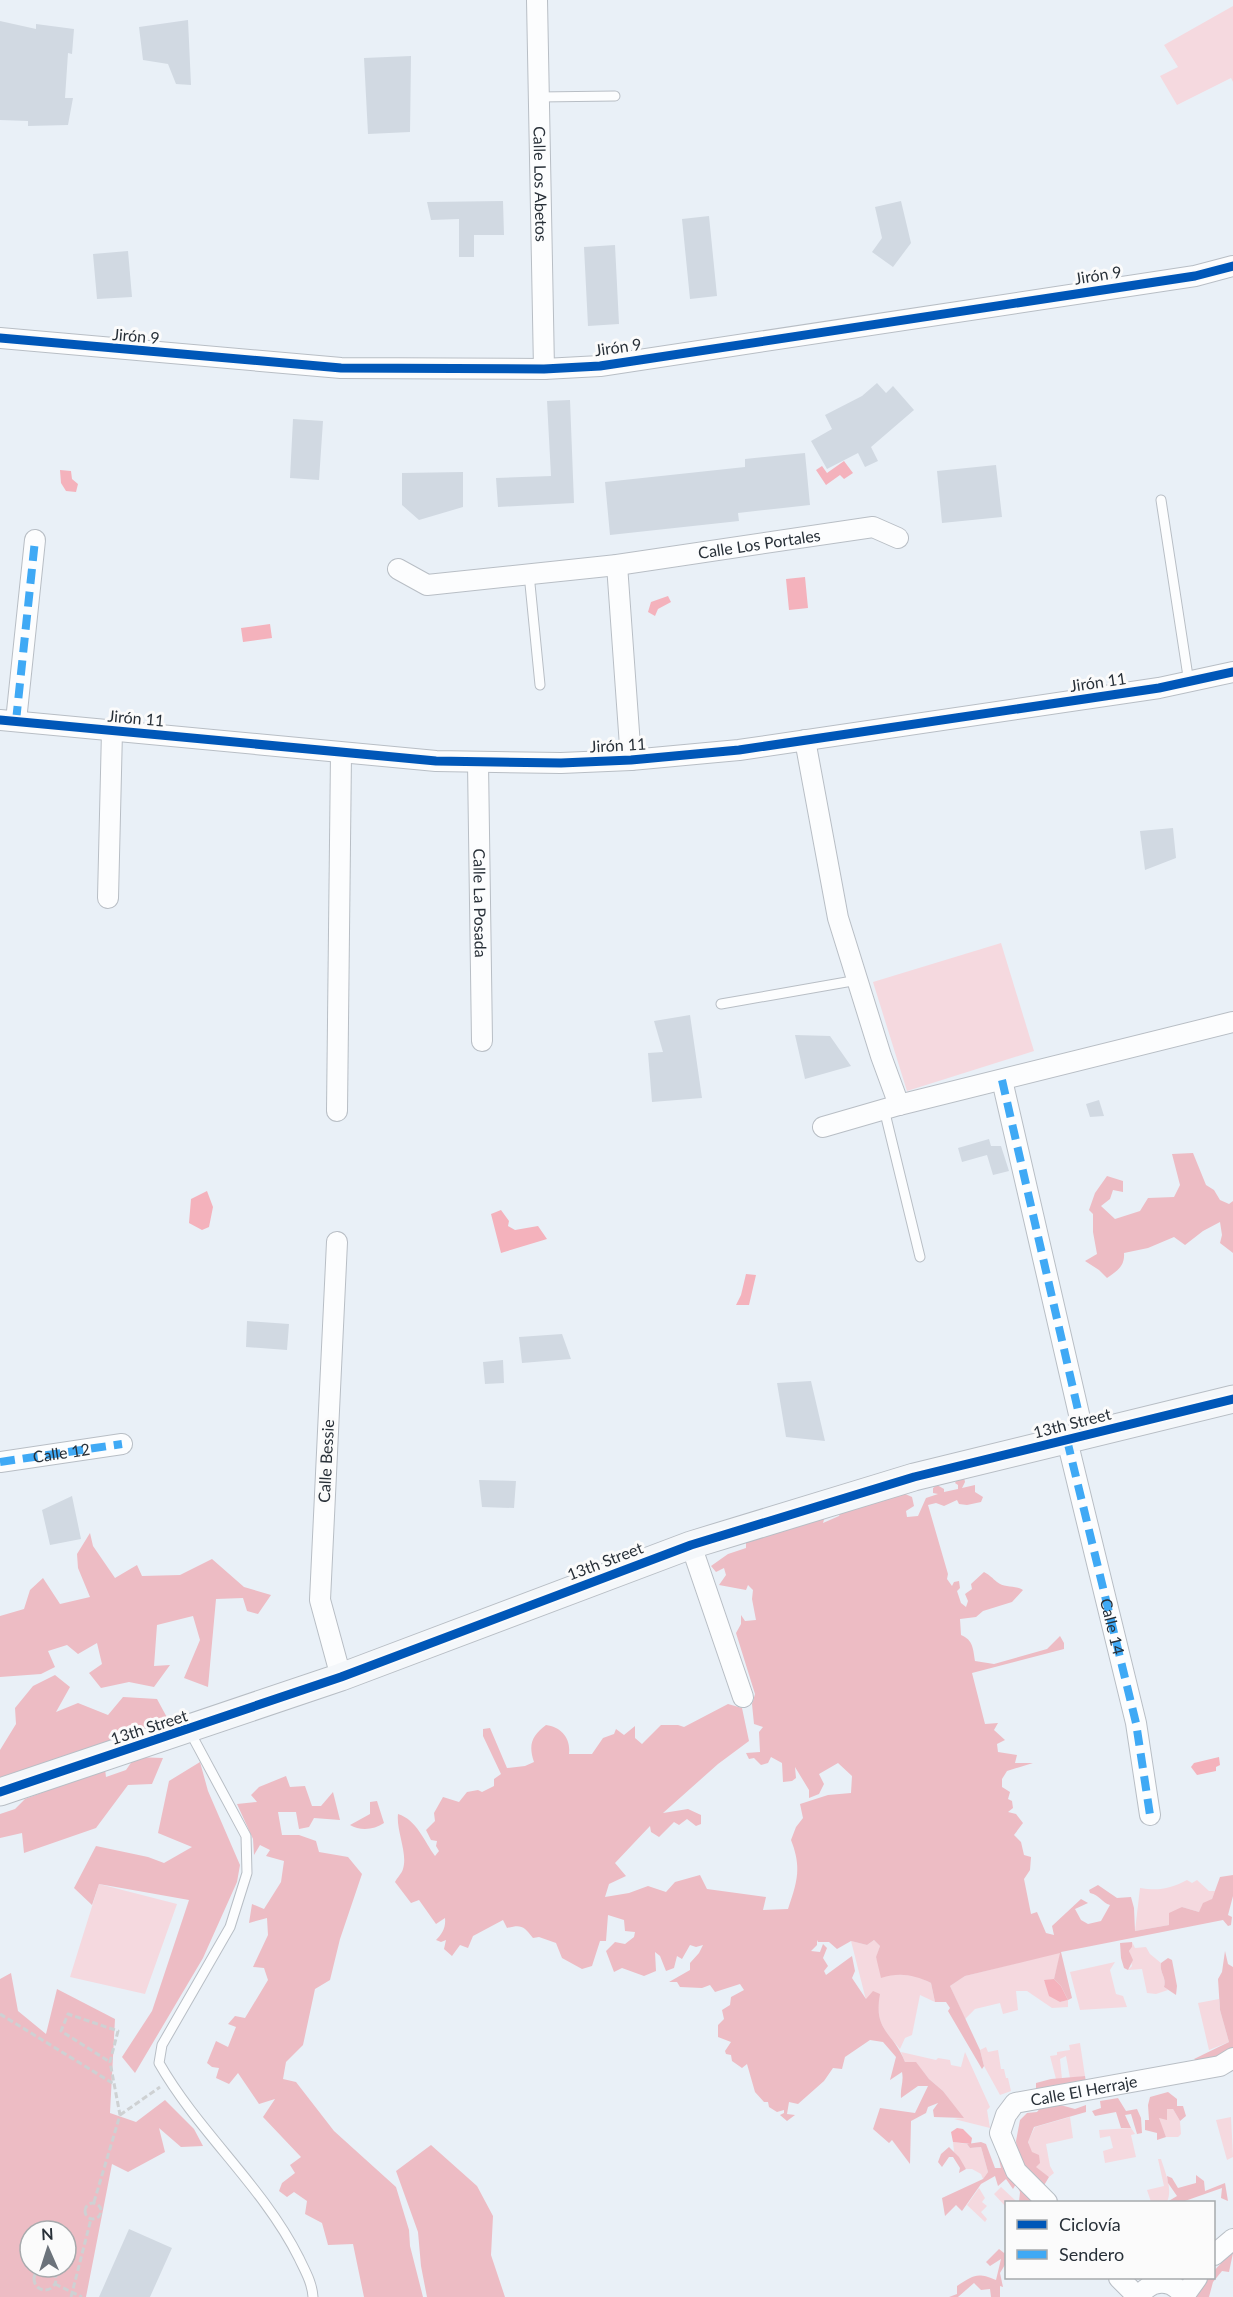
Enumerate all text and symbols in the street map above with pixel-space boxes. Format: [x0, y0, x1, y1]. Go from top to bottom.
street label: Calle Los Abetos [530, 126, 552, 242]
street label: Jirón 9 [1073, 261, 1123, 288]
street label: Jirón 9 [112, 324, 160, 347]
street label: Jirón 9 [593, 334, 643, 359]
street label: Calle Los Portales [697, 525, 822, 562]
street label: Jirón 11 [1069, 668, 1127, 695]
street label: Jirón 11 [107, 706, 165, 729]
street label: Jirón 11 [589, 734, 647, 755]
street label: Calle La Posada [470, 848, 491, 958]
street label: 13th Street [1031, 1404, 1113, 1441]
street label: Calle Bessie [314, 1419, 337, 1503]
street label: Calle 12 [32, 1439, 91, 1466]
street label: 13th Street [564, 1537, 646, 1584]
street label: Calle 14 [1097, 1596, 1129, 1657]
street label: 13th Street [108, 1705, 190, 1748]
street label: Calle El Herraje [1029, 2071, 1139, 2109]
legend [1005, 2201, 1215, 2279]
text: Ciclovía [1059, 2213, 1121, 2235]
north arrow [18, 2219, 78, 2279]
text: N [41, 2224, 54, 2243]
text: Sendero [1059, 2243, 1124, 2265]

